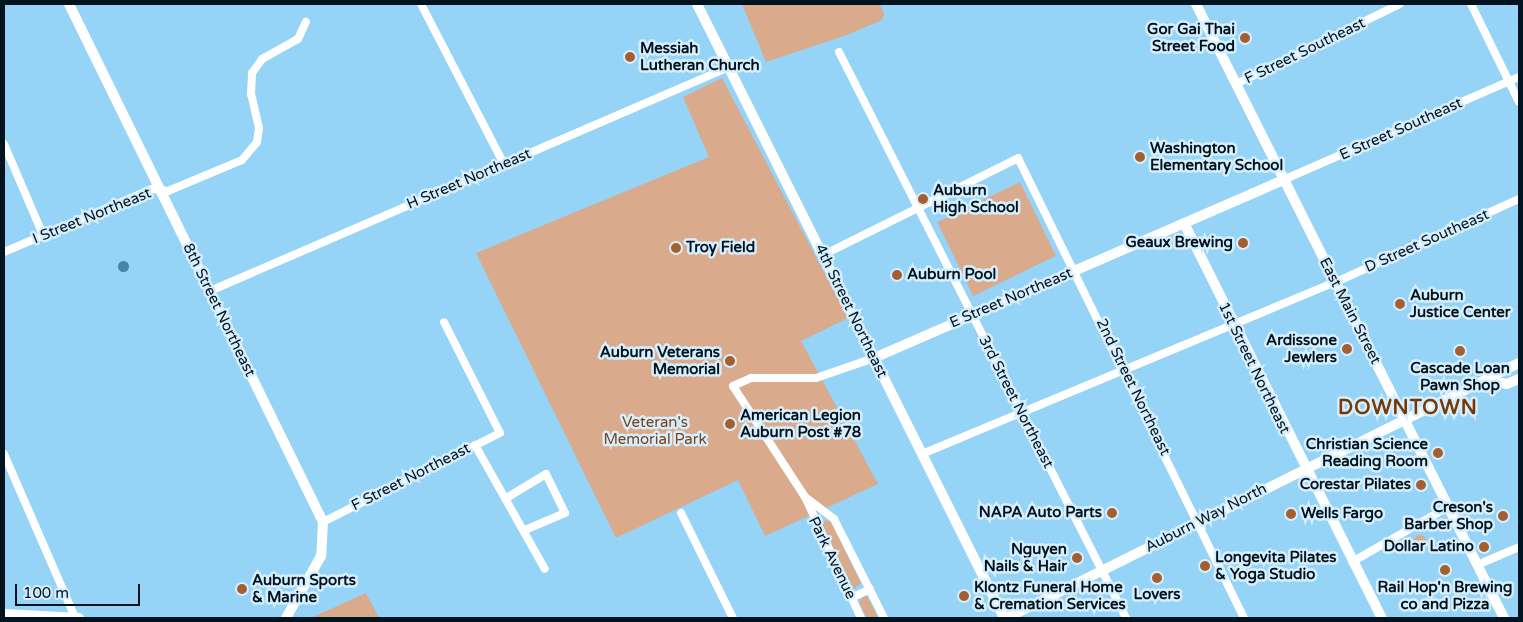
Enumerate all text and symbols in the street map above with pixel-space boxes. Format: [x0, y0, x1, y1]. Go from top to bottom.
street label: F Street Southeast [1242, 14, 1368, 88]
place label: Gor Gai Thai Street Food [1147, 20, 1235, 55]
marker: Gor Gai Thai Street Food [1239, 32, 1251, 44]
place label: Messiah Lutheran Church [640, 39, 760, 74]
marker: Messiah Lutheran Church [624, 51, 636, 63]
street label: E Street Southeast [1337, 94, 1465, 164]
place label: Washington Elementary School [1150, 139, 1283, 174]
street label: H Street Northeast [404, 145, 534, 213]
marker: Washington Elementary School [1134, 151, 1146, 163]
place label: Auburn High School [933, 181, 1019, 216]
street label: I Street Northeast [30, 184, 154, 248]
marker: Auburn High School [917, 193, 929, 205]
street label: D Street Southeast [1362, 206, 1492, 276]
place label: Geaux Brewing [1125, 234, 1233, 252]
marker: Geaux Brewing [1237, 237, 1249, 249]
place label: Troy Field [686, 239, 755, 257]
street label: 8th Street Northeast [179, 240, 259, 380]
street label: 4th Street Northeast [811, 241, 891, 381]
marker: Troy Field [670, 242, 682, 254]
street label: East Main Street [1315, 255, 1385, 367]
street label: E Street Northeast [947, 264, 1075, 332]
place label: Auburn Pool [907, 266, 996, 284]
marker: Auburn Pool [891, 269, 903, 281]
place label: Auburn Justice Center [1410, 286, 1511, 321]
marker: Auburn Justice Center [1394, 298, 1406, 310]
street label: 1st Street Northeast [1214, 299, 1294, 437]
street label: 2nd Street Northeast [1092, 316, 1174, 458]
place label: Ardissone Jewlers [1266, 331, 1337, 366]
street label: 3rd Street Northeast [975, 333, 1057, 471]
place label: Auburn Veterans Memorial [600, 343, 720, 378]
marker: Ardissone Jewlers [1341, 343, 1353, 355]
marker: Cascade Loan Pawn Shop [1454, 345, 1466, 357]
marker: Auburn Veterans Memorial [724, 355, 736, 367]
place label: Cascade Loan Pawn Shop [1410, 359, 1510, 394]
district label: DOWNTOWN [1337, 396, 1479, 420]
place label: American Legion Auburn Post #78 [740, 406, 861, 441]
park label: Veteran's Memorial Park [603, 413, 707, 448]
marker: American Legion Auburn Post #78 [724, 418, 736, 430]
place label: Christian Science Reading Room [1306, 435, 1428, 470]
street label: F Street Northeast [348, 439, 474, 515]
marker: Christian Science Reading Room [1432, 447, 1444, 459]
place label: Corestar Pilates [1300, 476, 1411, 494]
marker: Corestar Pilates [1415, 479, 1427, 491]
street label: Auburn Way North [1142, 480, 1270, 556]
place label: Creson's Barber Shop [1404, 498, 1493, 533]
place label: NAPA Auto Parts [979, 504, 1102, 522]
place label: Wells Fargo [1301, 505, 1383, 523]
marker: NAPA Auto Parts [1106, 507, 1118, 519]
marker: Wells Fargo [1285, 508, 1297, 520]
marker: Creson's Barber Shop [1497, 510, 1509, 522]
street label: Park Avenue [804, 514, 860, 602]
place label: Dollar Latino [1384, 538, 1474, 556]
place label: Nguyen Nails & Hair [984, 540, 1067, 575]
marker: Dollar Latino [1478, 541, 1490, 553]
place label: Longevita Pilates & Yoga Studio [1215, 548, 1337, 583]
marker: Nguyen Nails & Hair [1071, 552, 1083, 564]
marker: Longevita Pilates & Yoga Studio [1199, 560, 1211, 572]
marker: Rail Hop'n Brewing co and Pizza [1439, 564, 1451, 576]
place label: Auburn Sports & Marine [252, 571, 356, 606]
marker: Lovers [1151, 572, 1163, 584]
scale bar [18, 574, 142, 606]
place label: Klontz Funeral Home & Cremation Services [974, 578, 1126, 613]
place label: Rail Hop'n Brewing co and Pizza [1378, 578, 1512, 613]
marker: Auburn Sports & Marine [236, 583, 248, 595]
text: 100 m [23, 584, 69, 602]
place label: Lovers [1134, 586, 1180, 604]
marker: Klontz Funeral Home & Cremation Services [958, 590, 970, 602]

